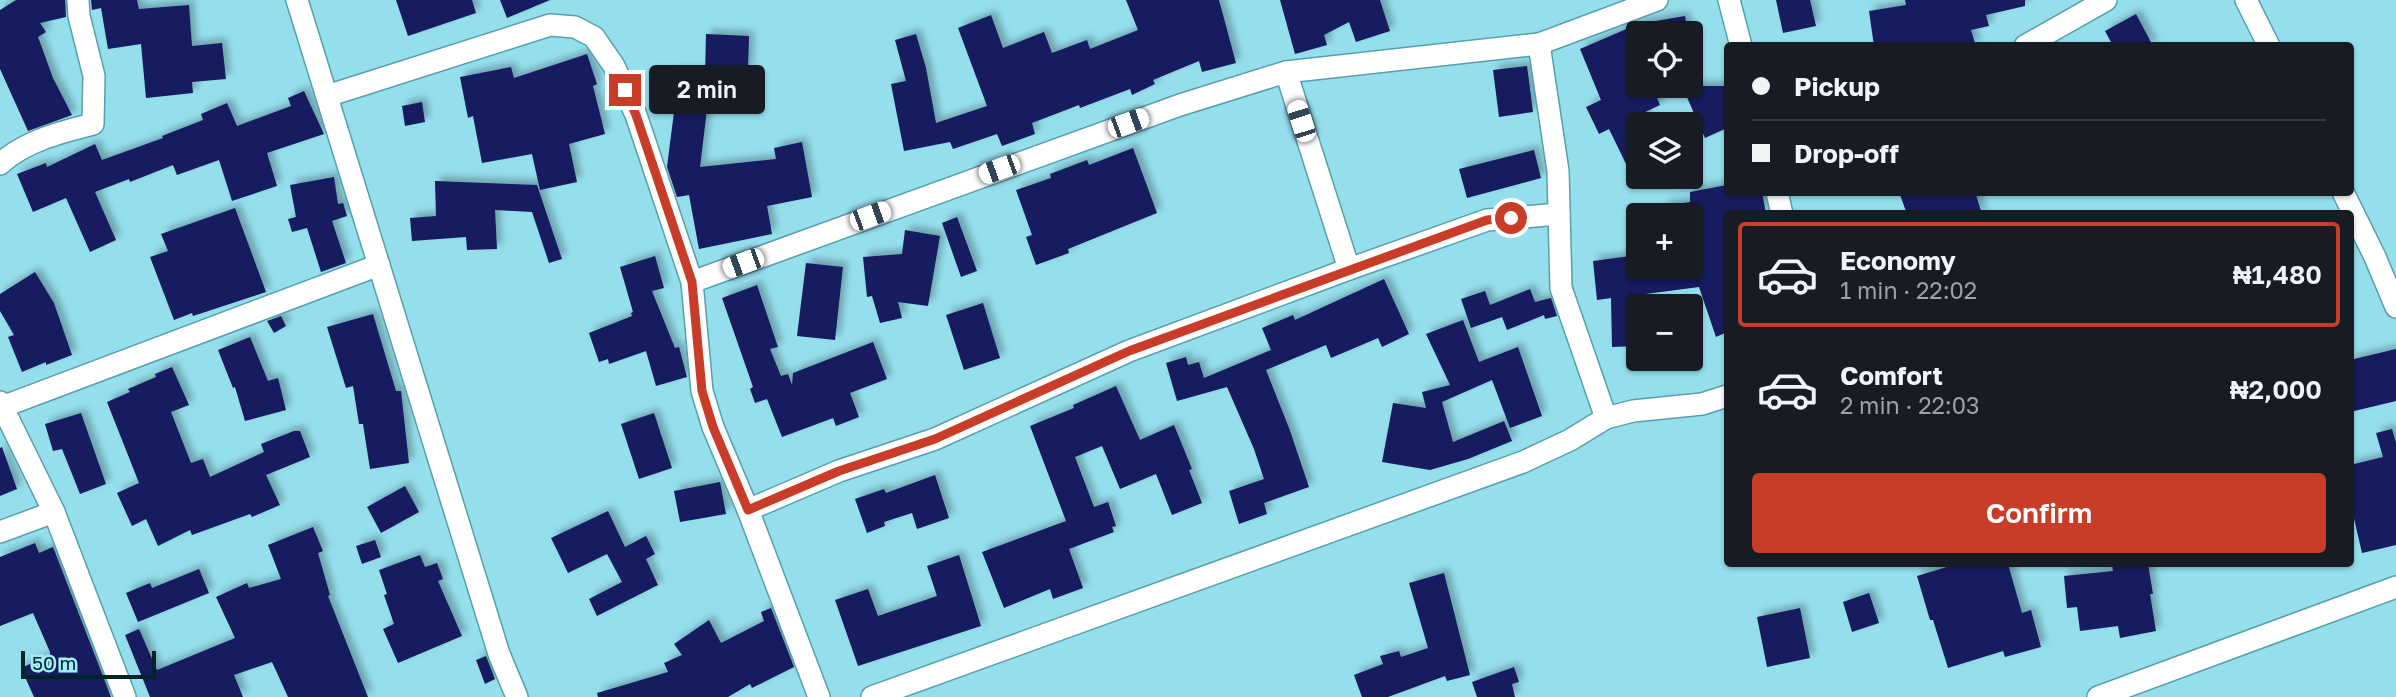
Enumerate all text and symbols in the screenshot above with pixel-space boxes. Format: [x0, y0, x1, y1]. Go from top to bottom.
map controls [1626, 21, 1703, 371]
button: locate [1626, 21, 1703, 98]
callout: 2 min [650, 66, 765, 114]
text: Pickup [1794, 71, 1880, 102]
route end [609, 74, 641, 106]
text: 2 min [677, 75, 737, 103]
car [1285, 98, 1318, 144]
car [1105, 106, 1152, 140]
button: layers [1626, 112, 1703, 189]
text: Drop-off [1794, 138, 1899, 169]
car [976, 152, 1023, 186]
car [847, 199, 894, 233]
route start [1495, 202, 1527, 234]
button: + [1626, 203, 1703, 280]
icon: car [1756, 243, 1819, 306]
text: Economy [1840, 245, 1956, 276]
car [720, 246, 767, 280]
text: ₦1,480 [2233, 259, 2322, 290]
text: 1 min · 22:02 [1840, 276, 1977, 304]
button: − [1626, 294, 1703, 371]
icon: car [1756, 358, 1819, 421]
text: Comfort [1840, 360, 1943, 391]
text: ₦2,000 [2230, 374, 2322, 405]
text: 2 min · 22:03 [1840, 391, 1979, 419]
button: Confirm [1752, 473, 2326, 553]
scale bar [21, 648, 156, 680]
text: 50 m [32, 651, 76, 674]

